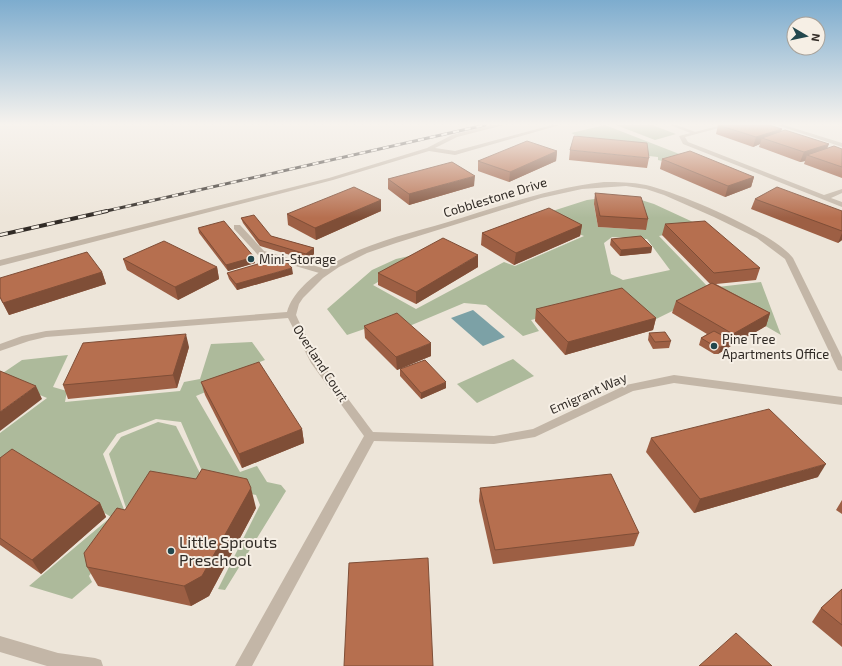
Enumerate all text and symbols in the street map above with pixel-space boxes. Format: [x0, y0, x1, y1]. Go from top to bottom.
north arrow [786, 16, 826, 56]
text: N [809, 33, 823, 43]
street label: Cobblestone Drive [441, 174, 549, 220]
place label: Mini-Storage [259, 251, 336, 267]
marker: Mini-Storage [246, 254, 256, 264]
street label: Overland Court [290, 321, 352, 405]
place label: Pine Tree Apartments Office [722, 331, 829, 362]
marker: Pine Tree Apartments Office [709, 341, 719, 351]
street label: Emigrant Way [547, 369, 629, 417]
place label: Little Sprouts Preschool [179, 532, 277, 569]
marker: Little Sprouts Preschool [166, 546, 176, 556]

